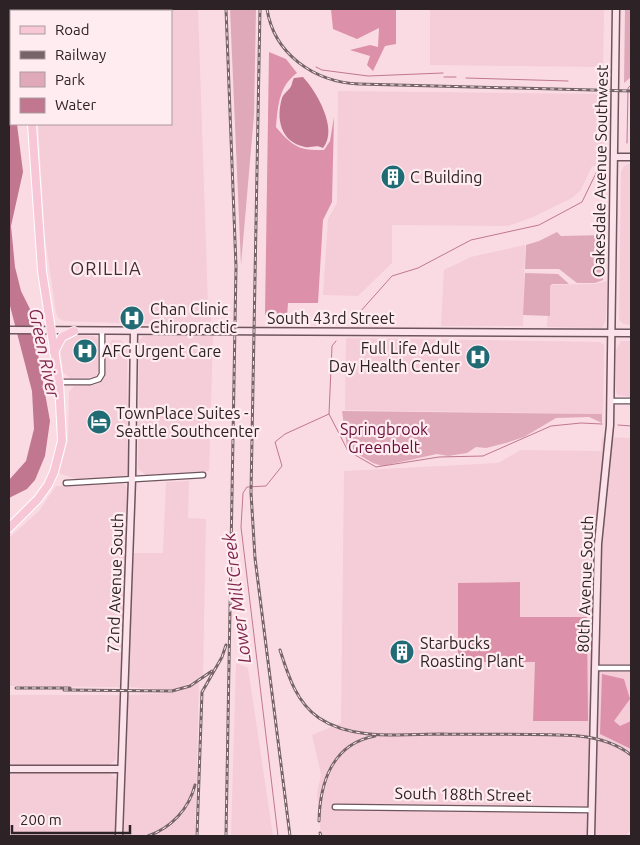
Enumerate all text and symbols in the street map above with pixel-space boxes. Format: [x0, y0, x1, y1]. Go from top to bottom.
legend [10, 10, 172, 125]
text: Road [55, 21, 90, 38]
text: Railway [55, 46, 106, 63]
street label: Oakesdale Avenue Southwest [589, 64, 611, 278]
text: Park [55, 71, 85, 88]
text: Water [55, 96, 96, 113]
building icon: C Building [380, 164, 406, 190]
place label: C Building [410, 168, 482, 186]
district label: ORILLIA [70, 258, 142, 278]
place label: Chan Clinic Chiropractic [150, 300, 237, 336]
hospital icon: Chan Clinic Chiropractic [119, 305, 145, 331]
water label: Green River [26, 306, 64, 400]
street label: South 43rd Street [267, 309, 396, 327]
hospital icon: AFC Urgent Care [72, 338, 98, 364]
place label: Full Life Adult Day Health Center [329, 339, 461, 375]
place label: AFC Urgent Care [102, 342, 221, 360]
hospital icon: Full Life Adult Day Health Center [465, 344, 491, 370]
place label: TownPlace Suites - Seattle Southcenter [116, 404, 260, 440]
hotel icon: TownPlace Suites - Seattle Southcenter [86, 409, 112, 435]
park label: Springbrook Greenbelt [340, 420, 428, 456]
street label: 72nd Avenue South [104, 513, 126, 653]
street label: 80th Avenue South [574, 515, 596, 653]
water label: Lower Mill Creek [218, 531, 254, 665]
place label: Starbucks Roasting Plant [420, 634, 525, 670]
building icon: Starbucks Roasting Plant [389, 639, 415, 665]
street label: South 188th Street [394, 784, 532, 804]
scale bar [12, 802, 130, 834]
text: 200 m [20, 811, 62, 828]

